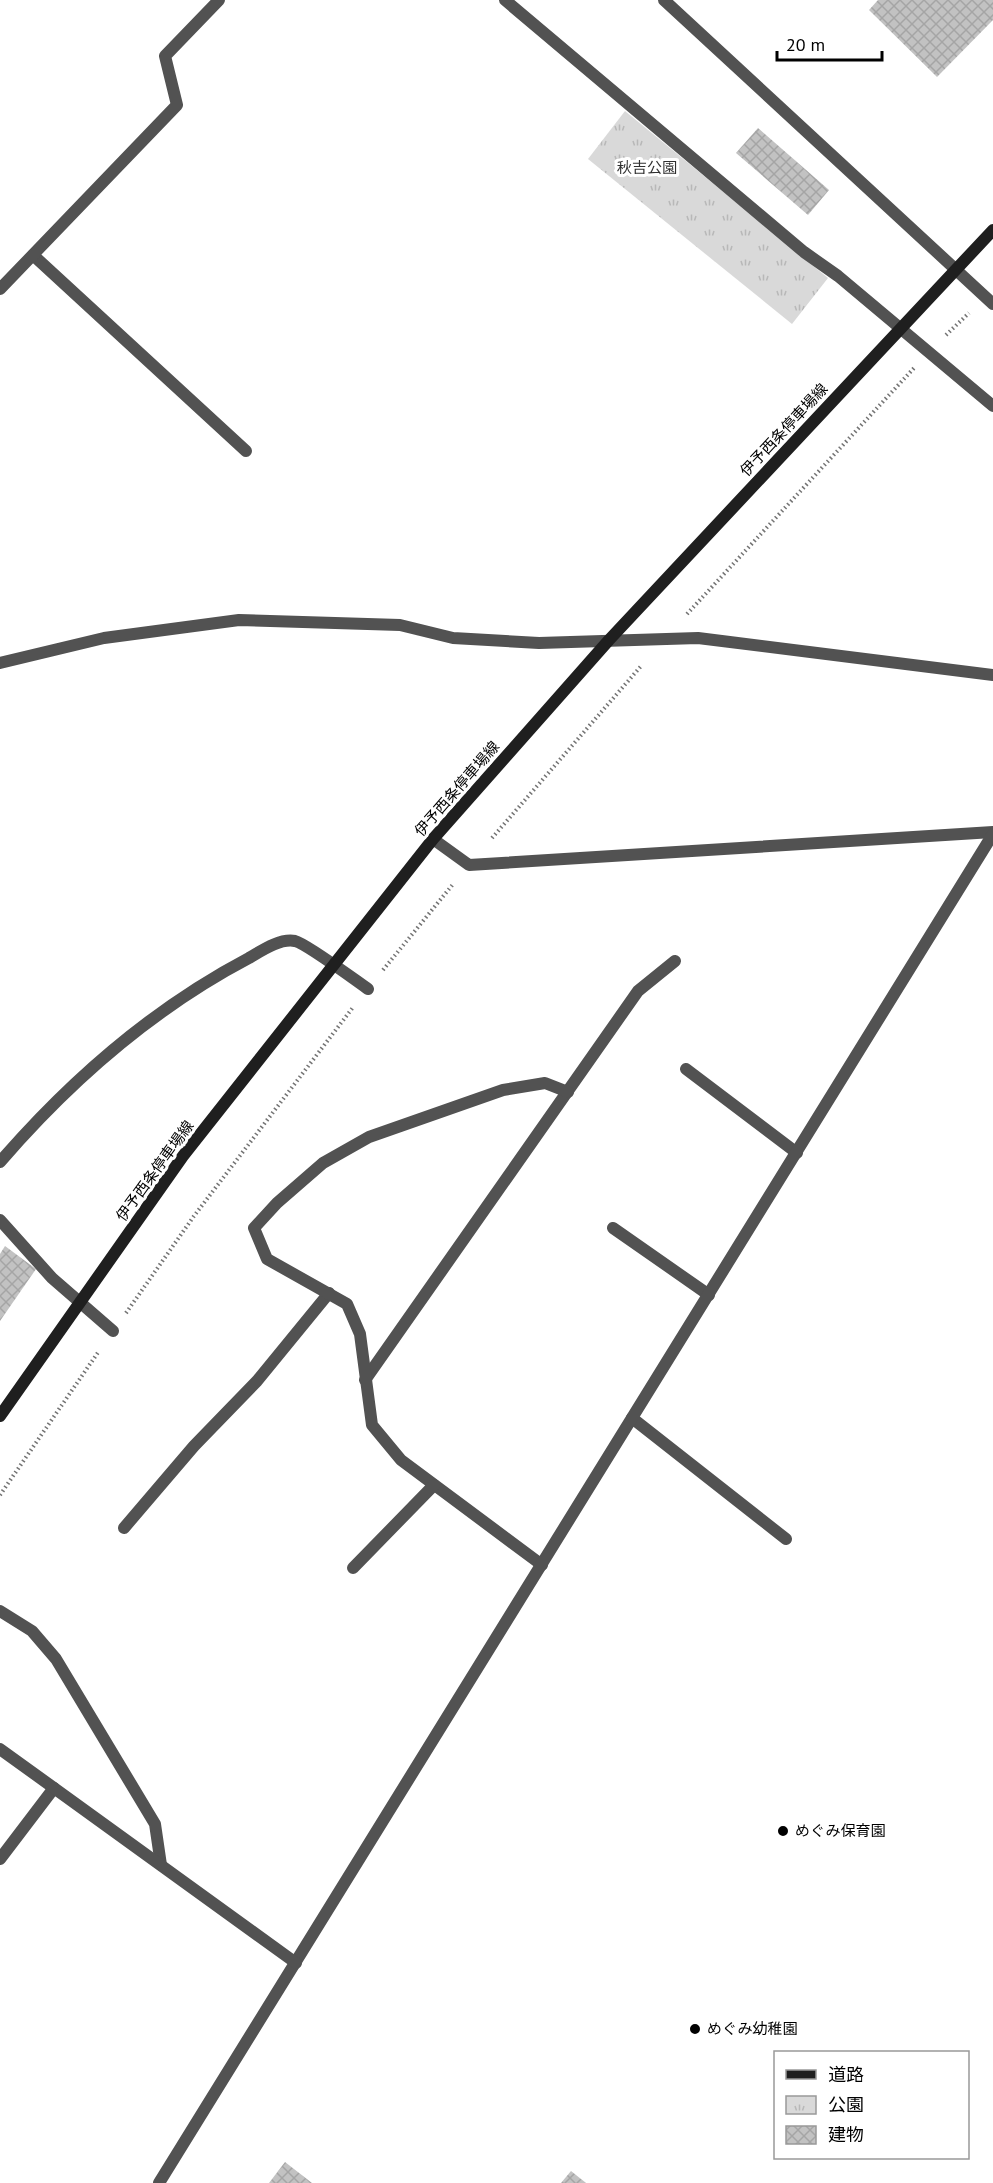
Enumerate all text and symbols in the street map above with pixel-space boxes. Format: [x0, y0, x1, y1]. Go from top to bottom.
scale bar [777, 24, 882, 62]
text: 20 m [786, 33, 825, 56]
park label: 秋吉公園 [617, 158, 677, 177]
street label: 伊予西条停車場線 [736, 379, 832, 480]
street label: 伊予西条停車場線 [410, 737, 503, 840]
street label: 伊予西条停車場線 [112, 1117, 198, 1225]
place label: めぐみ保育園 [795, 1821, 885, 1840]
marker: めぐみ保育園 [776, 1824, 790, 1838]
place label: めぐみ幼稚園 [707, 2019, 797, 2038]
marker: めぐみ幼稚園 [688, 2022, 702, 2036]
legend [774, 2051, 969, 2159]
text: 道路 [828, 2063, 864, 2086]
text: 公園 [828, 2093, 864, 2116]
text: 建物 [828, 2123, 864, 2146]

